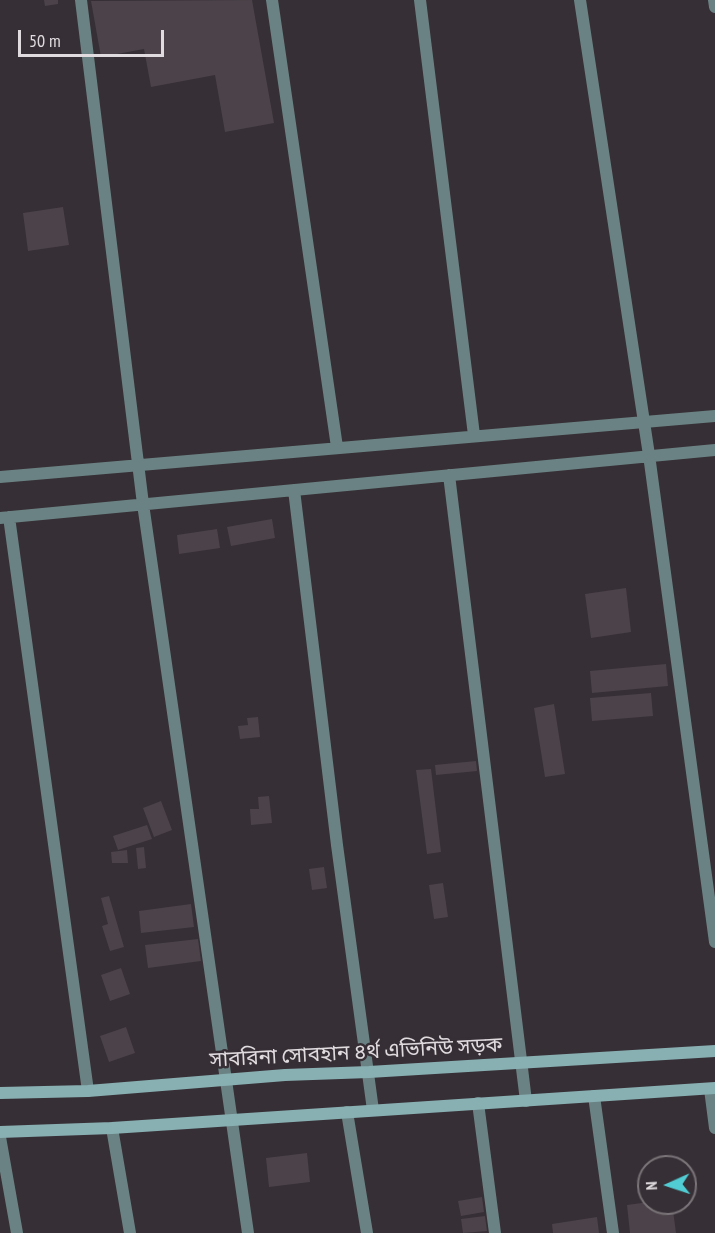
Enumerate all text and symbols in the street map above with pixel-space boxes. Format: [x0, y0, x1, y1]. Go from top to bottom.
scale bar [21, 18, 166, 56]
text: 50 m [29, 29, 61, 52]
street label: সাবরিনা সোবহান ৪র্থ এভিনিউ সড়ক [209, 1033, 503, 1073]
north arrow [637, 1155, 697, 1215]
text: N [641, 1181, 661, 1191]

